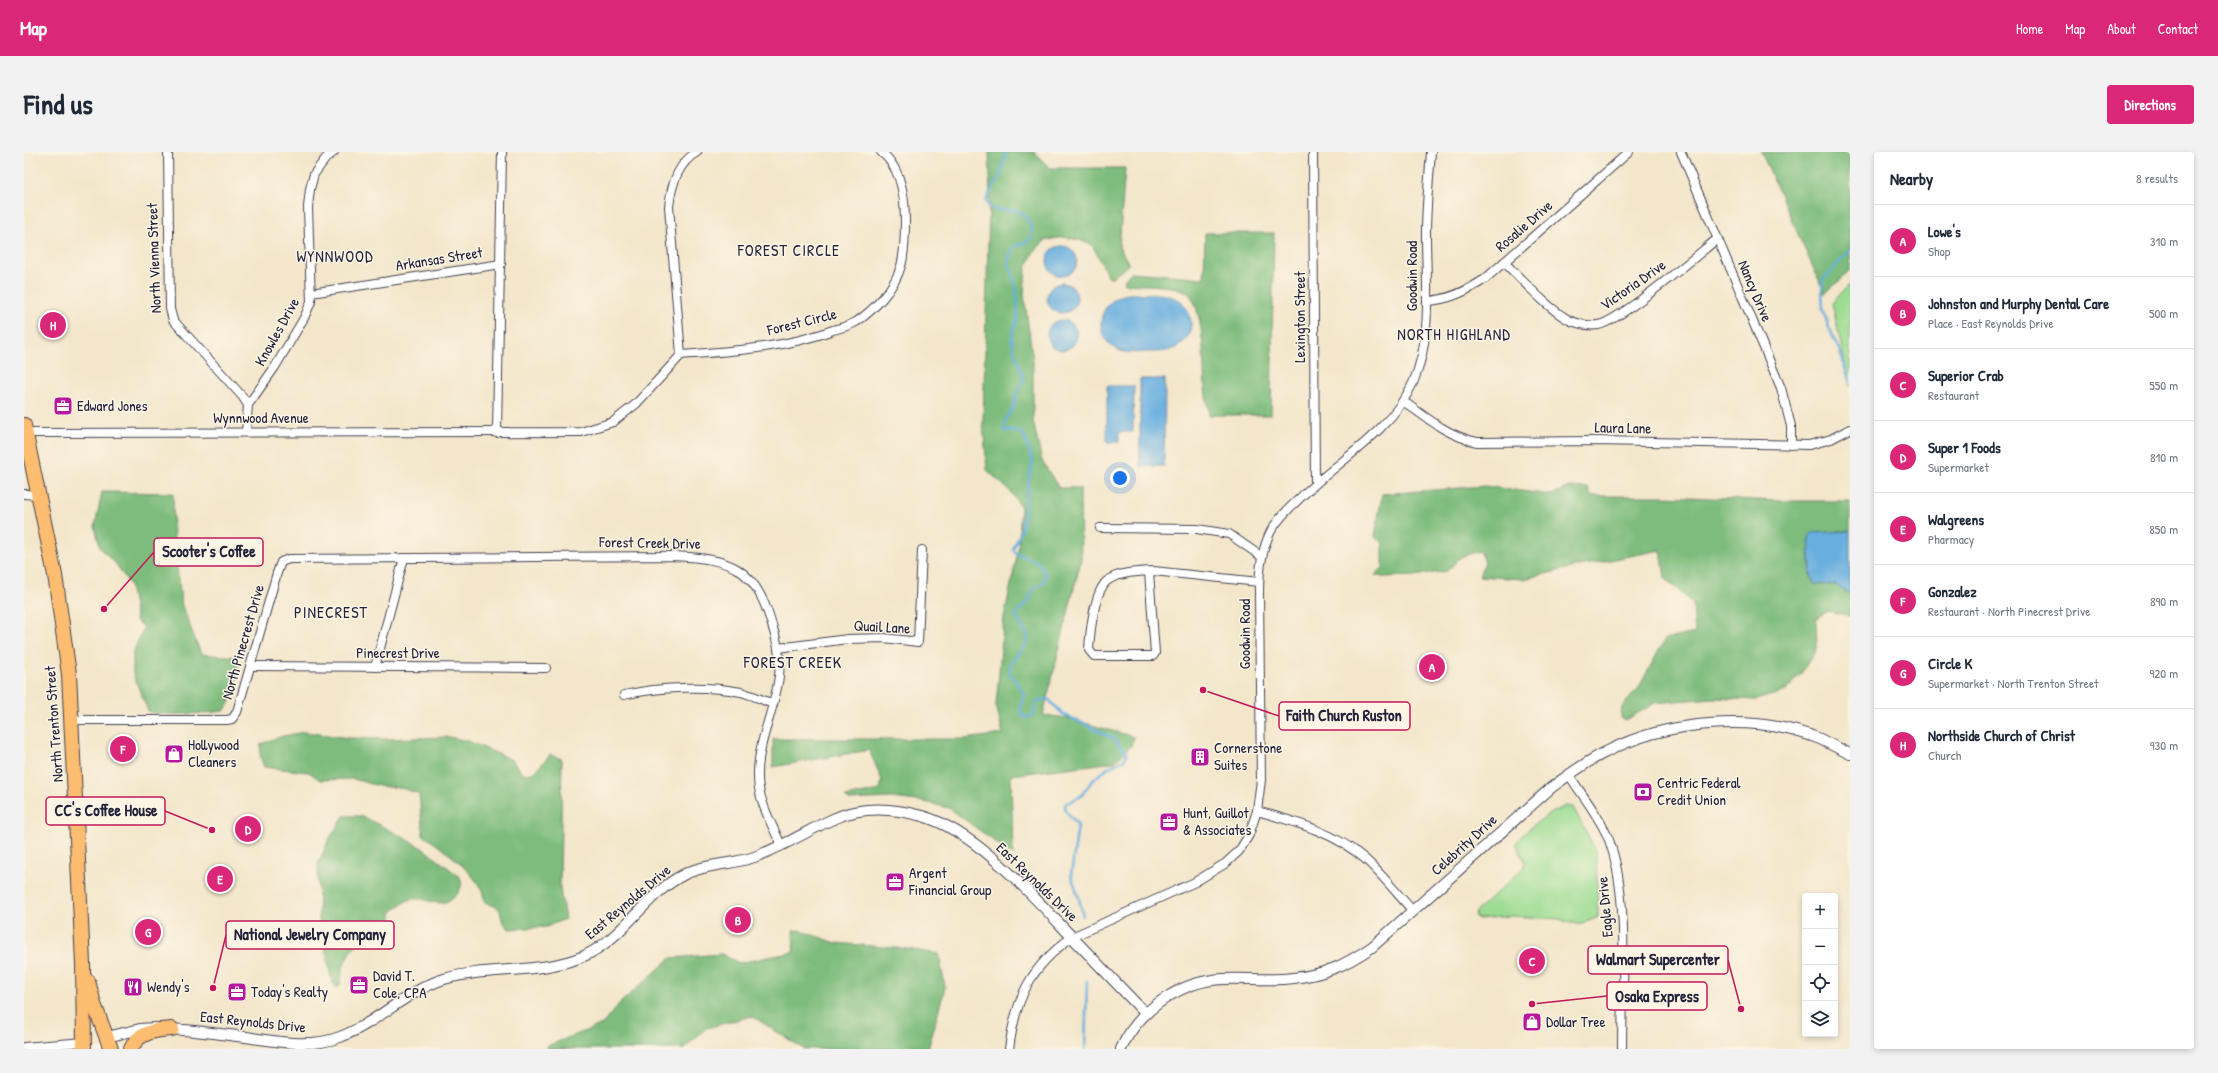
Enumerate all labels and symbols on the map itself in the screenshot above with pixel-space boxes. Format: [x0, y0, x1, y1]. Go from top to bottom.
street label: Rosalie Drive [1491, 195, 1557, 256]
street label: North Vienna Street [141, 202, 166, 313]
district label: FOREST CIRCLE [737, 239, 840, 261]
street label: Arkansas Street [394, 241, 485, 276]
street label: Goodwin Road [1401, 241, 1422, 311]
district label: WYNNWOOD [296, 245, 374, 267]
street label: Victoria Drive [1596, 254, 1670, 315]
street label: Nancy Drive [1733, 257, 1778, 325]
street label: Lexington Street [1289, 270, 1310, 363]
street label: Knowles Drive [249, 294, 304, 370]
street label: Forest Circle [764, 303, 839, 341]
pin: H [40, 310, 66, 340]
district label: NORTH HIGHLAND [1397, 323, 1511, 345]
office icon: Edward Jones [52, 395, 74, 417]
place label: Edward Jones [77, 395, 148, 416]
street label: Wynnwood Avenue [213, 407, 309, 428]
street label: Laura Lane [1594, 417, 1652, 438]
your location [1110, 468, 1130, 488]
street label: Forest Creek Drive [598, 531, 701, 554]
callout: Scooter's Coffee [154, 538, 263, 566]
text: Scooter's Coffee [162, 540, 256, 562]
street label: North Pinecrest Drive [216, 582, 269, 702]
street label: Goodwin Road [1234, 599, 1255, 669]
district label: PINECREST [294, 601, 368, 623]
street label: Quail Lane [853, 615, 911, 638]
street label: Pinecrest Drive [356, 642, 440, 663]
district label: FOREST CREEK [743, 651, 842, 673]
pin: A [1419, 652, 1445, 682]
street label: North Trenton Street [39, 664, 68, 783]
callout: Faith Church Ruston [1279, 702, 1410, 730]
text: Faith Church Ruston [1285, 704, 1402, 726]
pin: F [110, 734, 136, 764]
place label: Hollywood Cleaners [188, 734, 239, 772]
place label: Cornerstone Suites [1214, 737, 1282, 775]
shop icon: Hollywood Cleaners [163, 743, 185, 765]
building icon: Cornerstone Suites [1189, 746, 1211, 768]
place label: Centric Federal Credit Union [1657, 772, 1741, 810]
bank icon: Centric Federal Credit Union [1632, 781, 1654, 803]
callout: CC's Coffee House [46, 797, 165, 825]
text: CC's Coffee House [55, 799, 158, 821]
place label: Hunt, Guillot & Associates [1183, 802, 1252, 840]
street label: Celebrity Drive [1426, 809, 1501, 880]
office icon: Hunt, Guillot & Associates [1158, 811, 1180, 833]
pin: D [235, 814, 261, 844]
street label: East Reynolds Drive [992, 837, 1083, 926]
street label: East Reynolds Drive [580, 859, 675, 944]
place label: Argent Financial Group [908, 862, 992, 900]
pin: E [207, 864, 233, 894]
office icon: Argent Financial Group [884, 871, 906, 893]
street label: Eagle Drive [1591, 876, 1618, 938]
pin: B [725, 905, 751, 935]
pin: G [135, 917, 161, 947]
callout: National Jewelry Company [226, 921, 394, 949]
text: National Jewelry Company [234, 923, 386, 946]
pin: C [1519, 946, 1545, 976]
callout: Walmart Supercenter [1588, 946, 1728, 974]
text: Walmart Supercenter [1596, 948, 1721, 971]
place label: David T. Cole, CPA [373, 965, 427, 1003]
office icon: David T. Cole, CPA [348, 974, 370, 996]
restaurant icon: Wendy's [122, 976, 144, 998]
place label: Wendy's [147, 976, 190, 997]
office icon: Today's Realty [226, 981, 248, 1003]
place label: Today's Realty [251, 981, 328, 1002]
callout: Osaka Express [1607, 982, 1707, 1010]
text: Osaka Express [1615, 985, 1700, 1008]
street label: East Reynolds Drive [199, 1006, 307, 1037]
shop icon: Dollar Tree [1521, 1011, 1543, 1033]
place label: Dollar Tree [1546, 1011, 1606, 1032]

